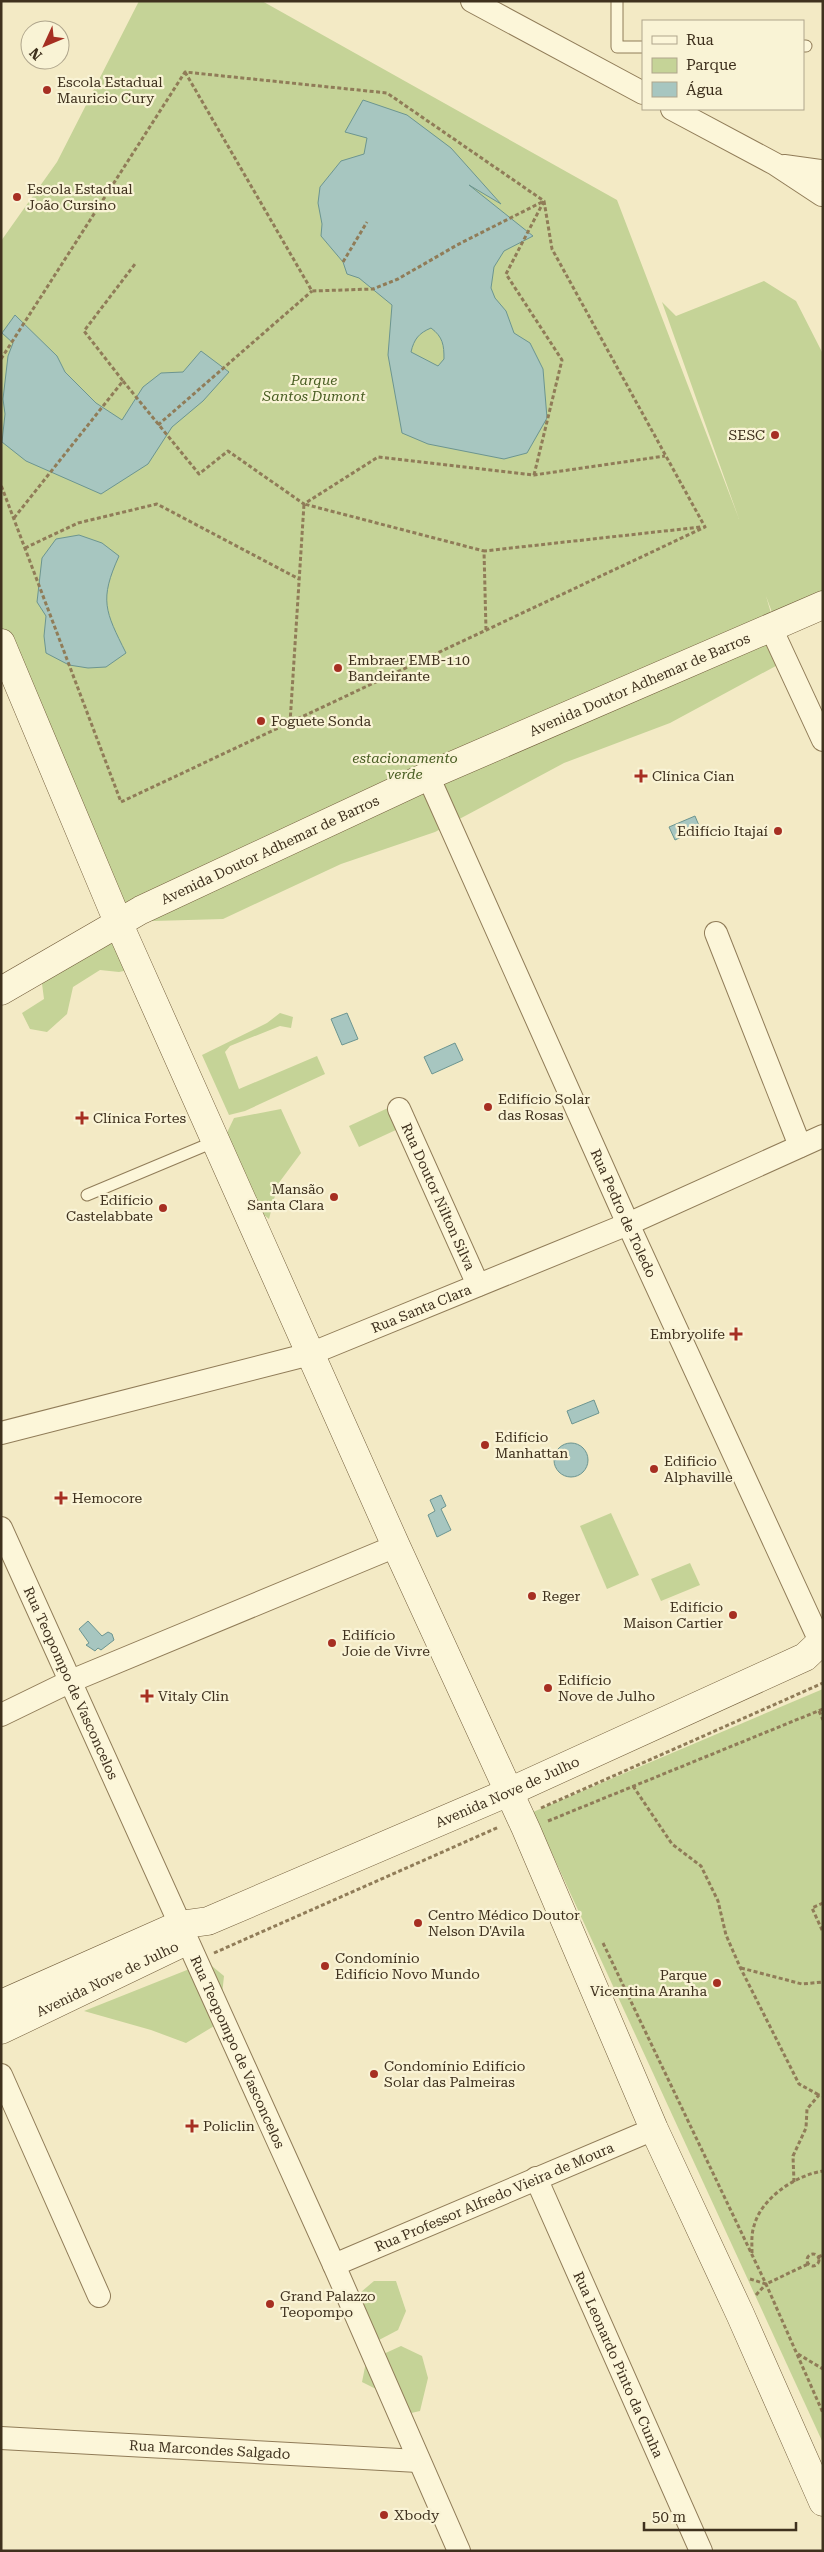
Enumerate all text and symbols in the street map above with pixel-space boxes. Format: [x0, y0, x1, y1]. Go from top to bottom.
north arrow [20, 20, 70, 70]
legend [642, 20, 804, 110]
text: Rua [686, 31, 714, 49]
text: N [26, 44, 45, 63]
text: Parque [686, 56, 737, 74]
place label: Escola Estadual Mauricio Cury [57, 74, 163, 106]
text: Água [686, 81, 723, 99]
marker: Escola Estadual Mauricio Cury [41, 84, 53, 96]
place label: Escola Estadual João Cursino [27, 181, 133, 213]
marker: Escola Estadual João Cursino [11, 191, 23, 203]
park label: Parque Santos Dumont [262, 372, 366, 404]
place label: SESC [729, 427, 765, 443]
marker: SESC [769, 429, 781, 441]
street label: Avenida Doutor Adhemar de Barros [527, 630, 753, 739]
place label: Embraer EMB-110 Bandeirante [348, 652, 470, 684]
marker: Embraer EMB-110 Bandeirante [332, 662, 344, 674]
place label: Foguete Sonda [271, 713, 372, 729]
marker: Foguete Sonda [255, 715, 267, 727]
park label: estacionamento verde [352, 750, 458, 782]
place label: Clínica Cian [652, 768, 735, 784]
marker: Clínica Cian [634, 769, 648, 783]
street label: Avenida Doutor Adhemar de Barros [158, 792, 382, 908]
place label: Edifício Itajaí [677, 823, 769, 839]
marker: Edifício Itajaí [772, 825, 784, 837]
place label: Edifício Solar das Rosas [498, 1091, 590, 1123]
marker: Edifício Solar das Rosas [482, 1101, 494, 1113]
place label: Clínica Fortes [93, 1110, 186, 1126]
marker: Clínica Fortes [75, 1111, 89, 1125]
street label: Rua Doutor Nilton Silva [398, 1120, 479, 1273]
street label: Rua Pedro de Toledo [588, 1146, 660, 1280]
place label: Mansão Santa Clara [247, 1181, 324, 1213]
marker: Mansão Santa Clara [328, 1191, 340, 1203]
place label: Edifício Castelabbate [66, 1192, 153, 1224]
marker: Edifício Castelabbate [157, 1202, 169, 1214]
street label: Rua Santa Clara [369, 1281, 474, 1336]
place label: Embryolife [650, 1326, 725, 1342]
marker: Embryolife [729, 1327, 743, 1341]
place label: Edifício Manhattan [495, 1429, 568, 1461]
marker: Edifício Manhattan [479, 1439, 491, 1451]
place label: Edificio Alphaville [664, 1453, 733, 1485]
marker: Edificio Alphaville [648, 1463, 660, 1475]
place label: Hemocore [72, 1490, 143, 1506]
marker: Hemocore [54, 1491, 68, 1505]
street label: Rua Teopompo de Vasconcelos [21, 1584, 122, 1782]
place label: Reger [542, 1588, 580, 1604]
marker: Reger [526, 1590, 538, 1602]
place label: Edifício Maison Cartier [623, 1599, 723, 1631]
marker: Edifício Maison Cartier [727, 1609, 739, 1621]
place label: Edifício Joie de Vivre [342, 1627, 430, 1659]
marker: Edifício Joie de Vivre [326, 1637, 338, 1649]
place label: Edifício Nove de Julho [558, 1672, 655, 1704]
marker: Edifício Nove de Julho [542, 1682, 554, 1694]
place label: Vitaly Clin [158, 1688, 229, 1704]
marker: Vitaly Clin [140, 1689, 154, 1703]
street label: Avenida Nove de Julho [433, 1753, 582, 1831]
place label: Centro Médico Doutor Nelson D'Avila [428, 1907, 580, 1939]
marker: Centro Médico Doutor Nelson D'Avila [412, 1917, 424, 1929]
street label: Avenida Nove de Julho [34, 1938, 181, 2020]
place label: Condomínio Edifício Novo Mundo [335, 1950, 480, 1982]
street label: Rua Teopompo de Vasconcelos [187, 1953, 288, 2151]
marker: Condomínio Edifício Novo Mundo [319, 1960, 331, 1972]
place label: Parque Vicentina Aranha [590, 1967, 707, 1999]
marker: Parque Vicentina Aranha [711, 1977, 723, 1989]
place label: Condomínio Edifício Solar das Palmeiras [384, 2058, 525, 2090]
marker: Condomínio Edifício Solar das Palmeiras [368, 2068, 380, 2080]
place label: Policlin [203, 2118, 255, 2134]
marker: Policlin [185, 2119, 199, 2133]
street label: Rua Professor Alfredo Vieira de Moura [372, 2139, 616, 2255]
street label: Rua Leonardo Pinto da Cunha [570, 2269, 667, 2461]
place label: Grand Palazzo Teopompo [280, 2288, 376, 2320]
marker: Grand Palazzo Teopompo [264, 2298, 276, 2310]
street label: Rua Marcondes Salgado [129, 2437, 291, 2462]
scale bar [644, 2500, 796, 2532]
place label: Xbody [394, 2507, 440, 2523]
text: 50 m [652, 2508, 687, 2526]
marker: Xbody [378, 2509, 390, 2521]

